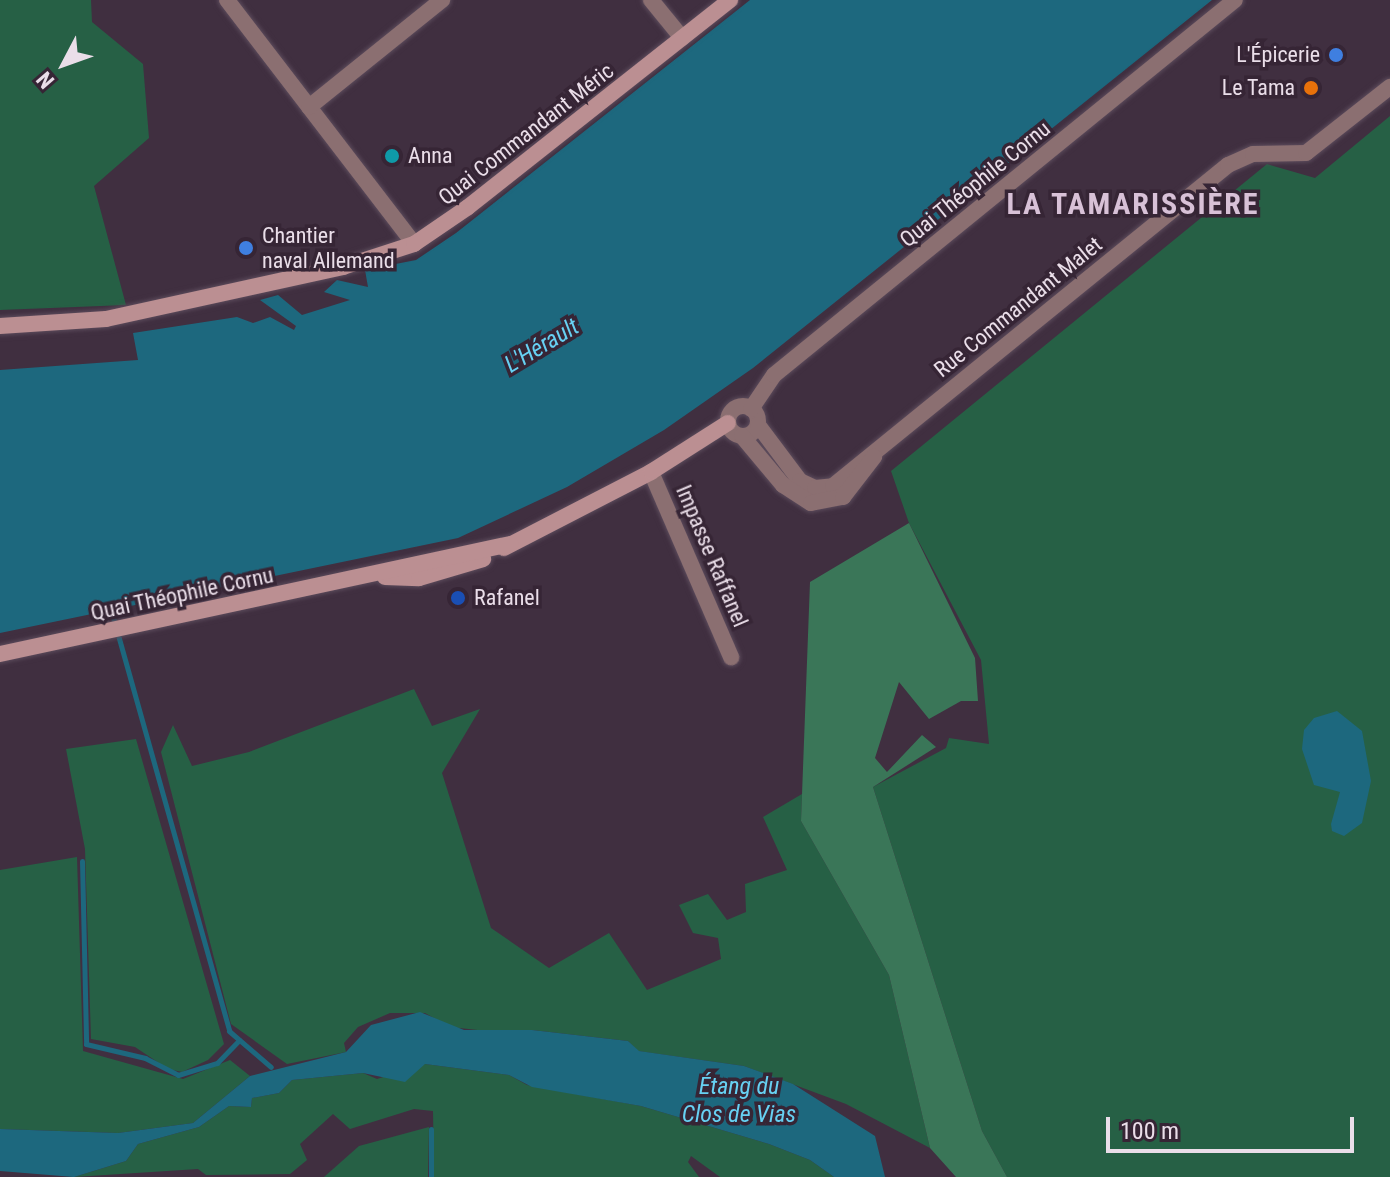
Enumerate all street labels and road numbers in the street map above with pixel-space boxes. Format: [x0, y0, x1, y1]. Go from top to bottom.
street label: Quai Commandant Méric [433, 57, 619, 211]
street label: Quai Théophile Cornu [894, 115, 1056, 253]
street label: Rue Commandant Malet [929, 231, 1107, 383]
street label: Impasse Raffanel [670, 481, 754, 631]
street label: Quai Théophile Cornu [88, 562, 276, 626]

